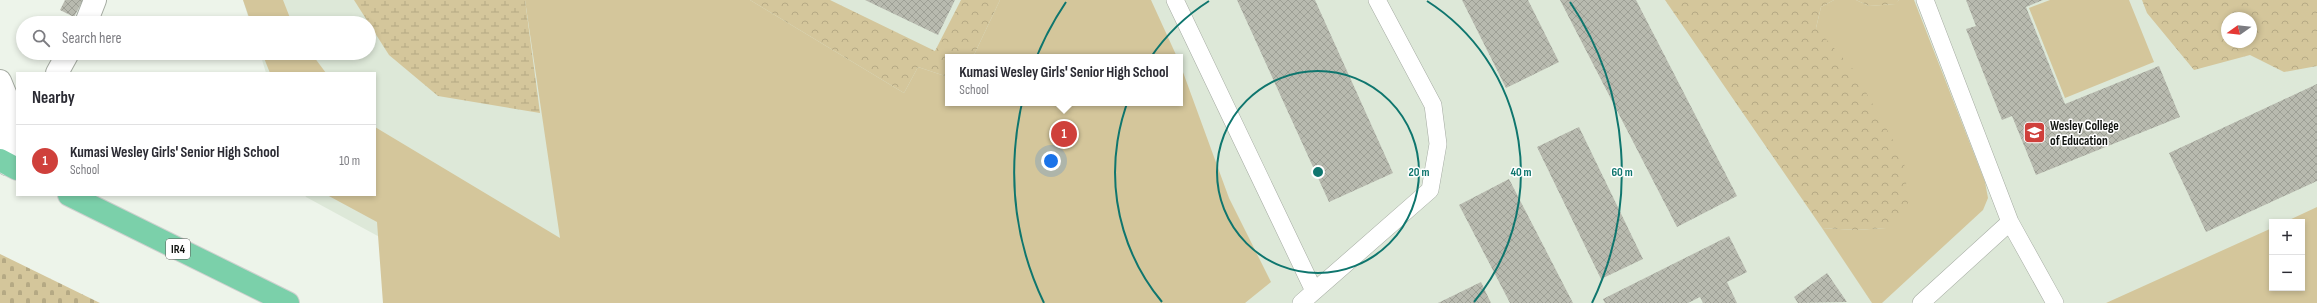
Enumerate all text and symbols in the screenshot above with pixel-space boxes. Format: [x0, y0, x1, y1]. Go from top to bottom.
north arrow [2221, 12, 2257, 48]
search box [16, 16, 376, 60]
icon: search [30, 27, 52, 49]
text: Search here [62, 29, 122, 48]
popup [945, 54, 1183, 106]
text: Kumasi Wesley Girls' Senior High School [959, 63, 1169, 82]
text: School [959, 82, 989, 98]
text: Nearby [32, 88, 75, 108]
place label: Wesley College of Education [2050, 118, 2119, 149]
pin: 1 [1051, 119, 1077, 149]
school or university icon: Wesley College of Education [2021, 119, 2047, 145]
text: Kumasi Wesley Girls' Senior High School [70, 143, 279, 162]
your location [1041, 151, 1061, 171]
text: 1 [42, 153, 48, 169]
text: 10 m [339, 153, 360, 169]
text: School [70, 162, 100, 178]
centre of rings [1311, 165, 1325, 179]
text: 20 m [1409, 165, 1429, 180]
text: 40 m [1510, 165, 1532, 180]
text: 60 m [1611, 165, 1633, 180]
map controls [2269, 219, 2305, 291]
button: + [2269, 219, 2305, 255]
road number: IR4 [166, 239, 190, 259]
button: − [2269, 255, 2305, 291]

